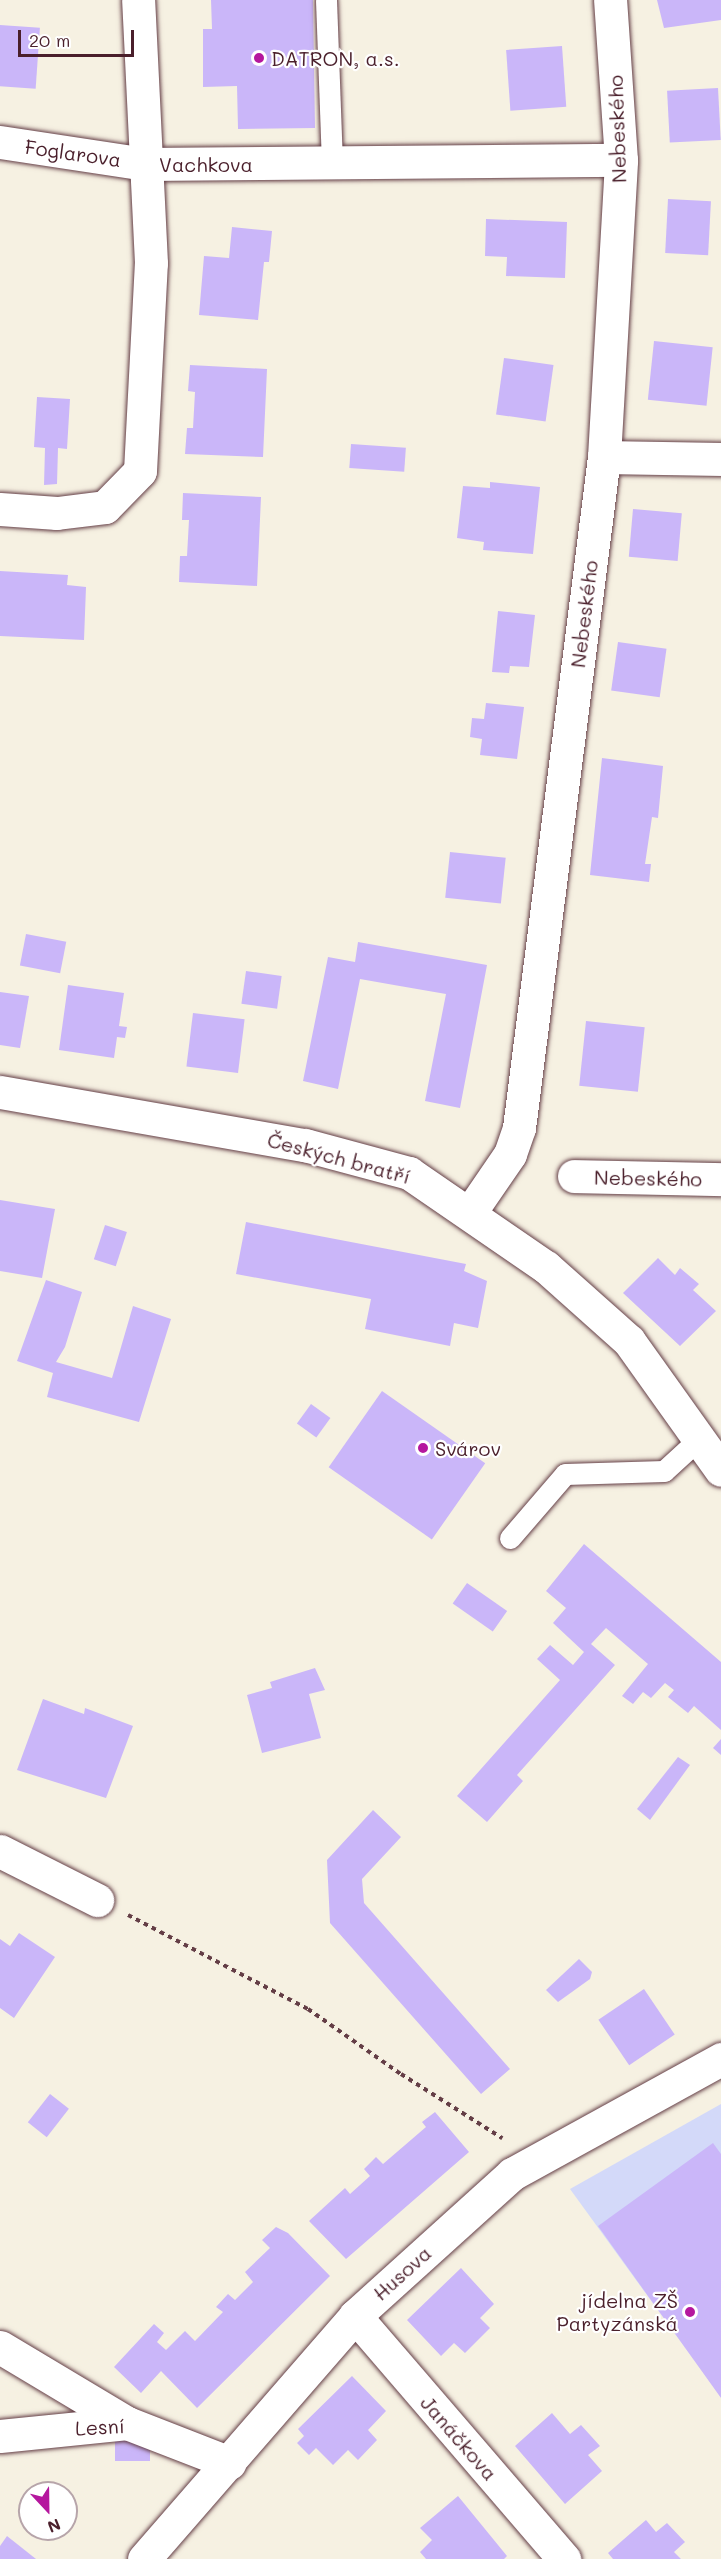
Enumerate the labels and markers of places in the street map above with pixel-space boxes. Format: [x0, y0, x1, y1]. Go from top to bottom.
place label: DATRON, a.s. [271, 46, 400, 70]
marker: DATRON, a.s. [252, 51, 266, 65]
place label: Svárov [435, 1436, 501, 1460]
marker: Svárov [416, 1441, 430, 1455]
place label: jídelna ZŠ Partyzánská [557, 2288, 678, 2335]
marker: jídelna ZŠ Partyzánská [683, 2305, 697, 2319]

